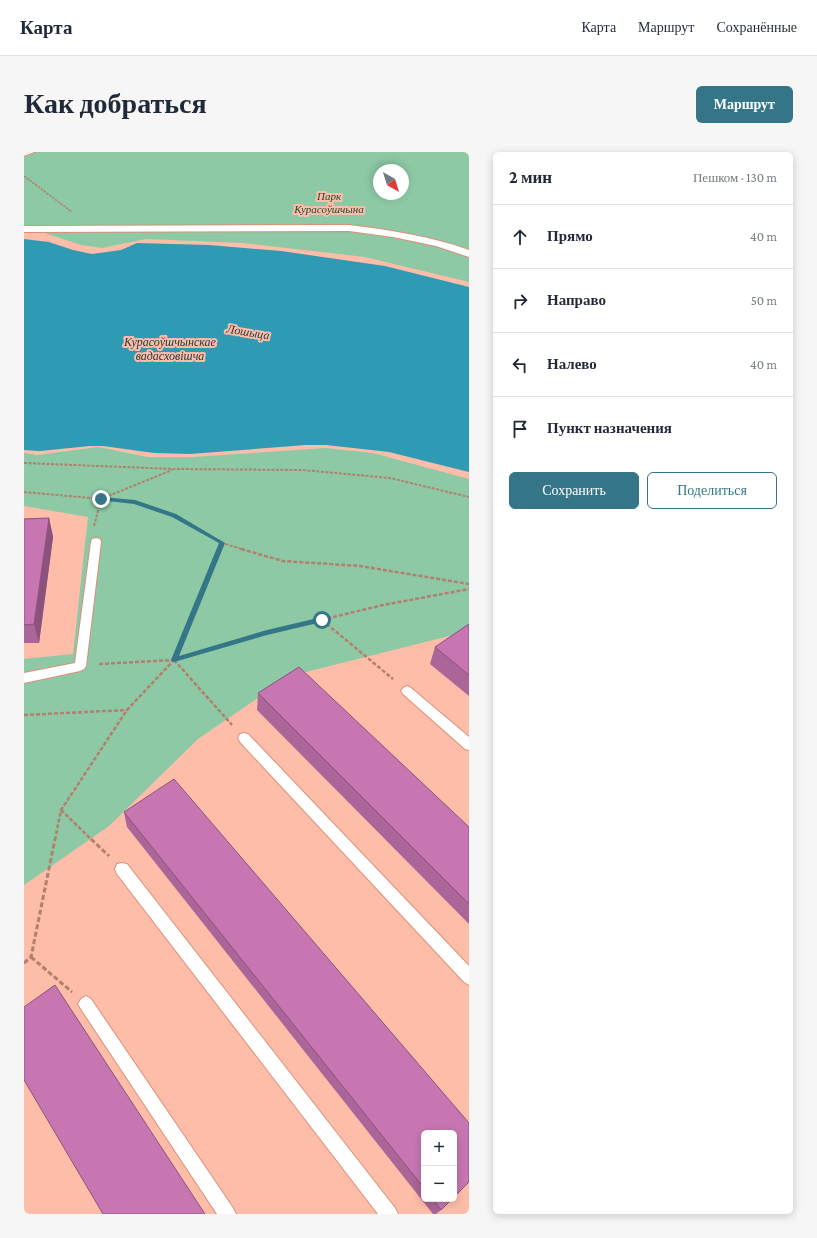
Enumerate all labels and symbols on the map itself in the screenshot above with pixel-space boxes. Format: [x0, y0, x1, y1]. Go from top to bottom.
north arrow [373, 164, 409, 200]
park label: Парк Курасоўшчына [293, 190, 364, 215]
water label: Лошыца [224, 322, 271, 342]
water label: Курасоўшчынскае вадасховішча [123, 335, 217, 363]
route end [92, 490, 110, 508]
route start [313, 611, 331, 629]

